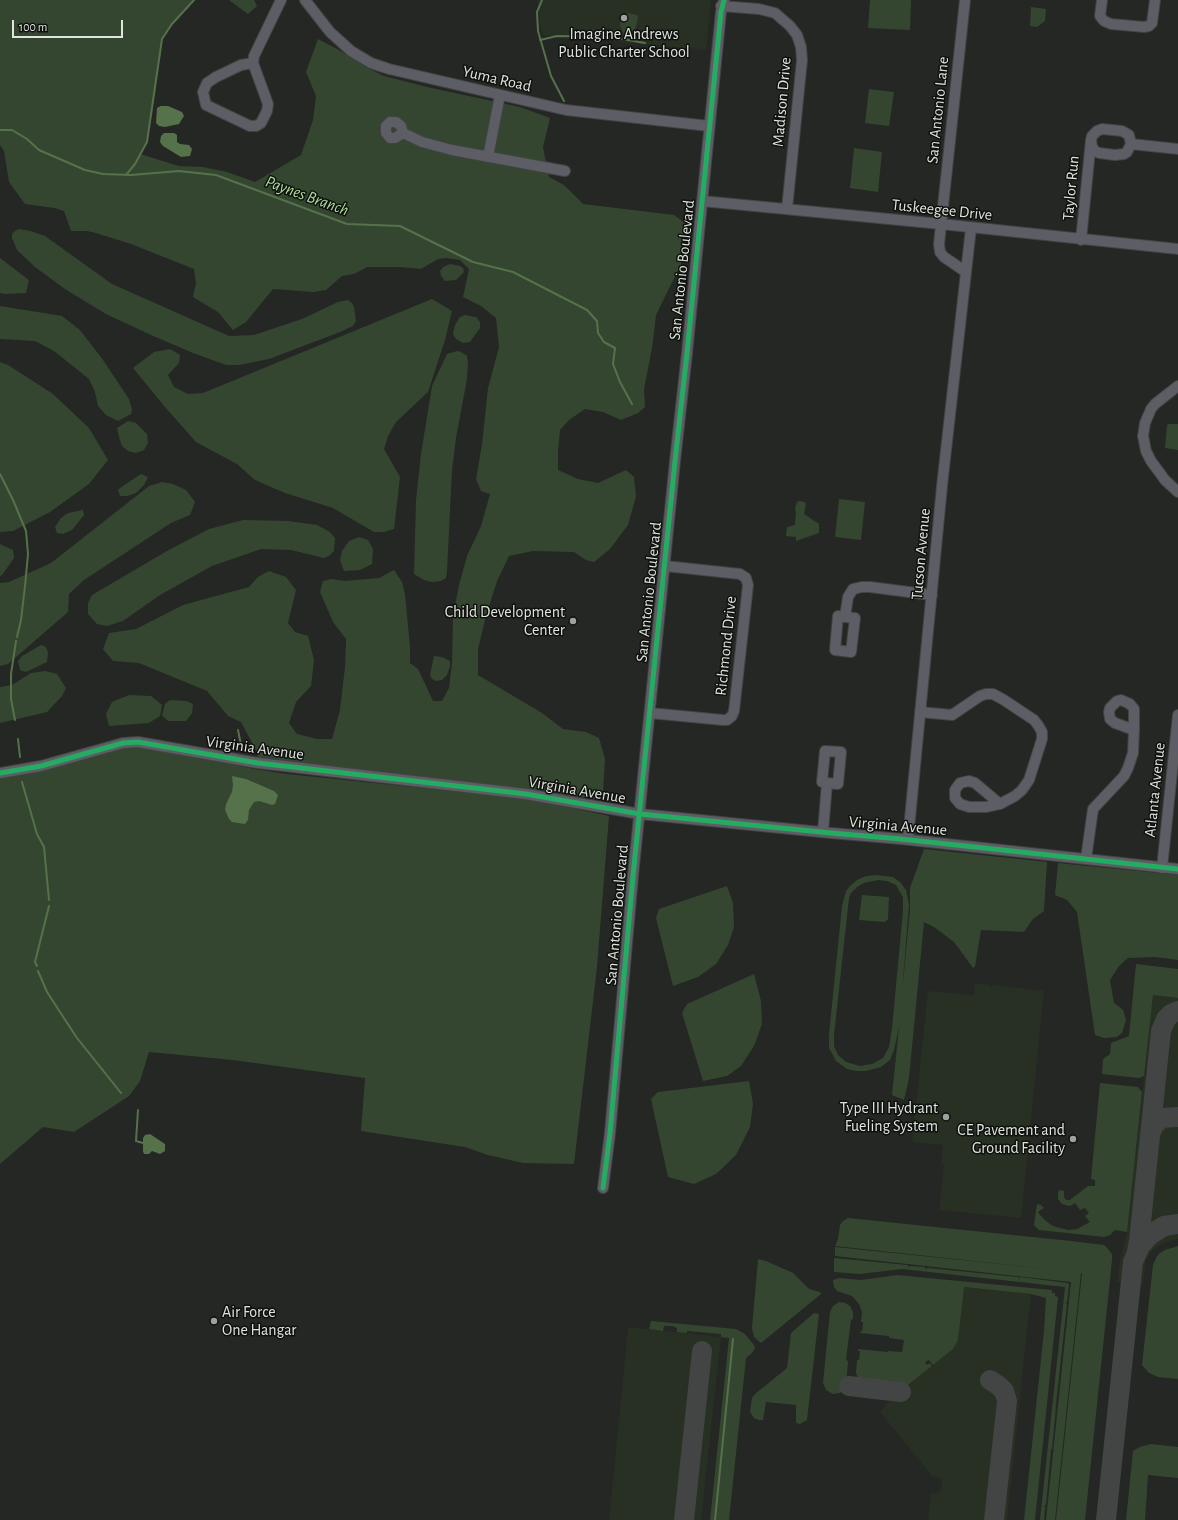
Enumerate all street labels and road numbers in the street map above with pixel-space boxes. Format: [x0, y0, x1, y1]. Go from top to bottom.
street label: Madison Drive [769, 56, 795, 148]
street label: San Antonio Lane [923, 56, 953, 164]
street label: Yuma Road [461, 62, 533, 96]
street label: Taylor Run [1059, 155, 1083, 221]
street label: Tuskeegee Drive [891, 195, 993, 225]
street label: San Antonio Boulevard [665, 199, 699, 341]
street label: Tucson Avenue [907, 507, 935, 601]
street label: San Antonio Boulevard [632, 521, 666, 663]
street label: Richmond Drive [711, 595, 741, 697]
street label: Virginia Avenue [205, 732, 305, 764]
street label: Atlanta Avenue [1140, 742, 1170, 838]
street label: Virginia Avenue [527, 772, 627, 808]
street label: Virginia Avenue [848, 812, 948, 840]
street label: San Antonio Boulevard [601, 844, 633, 986]

